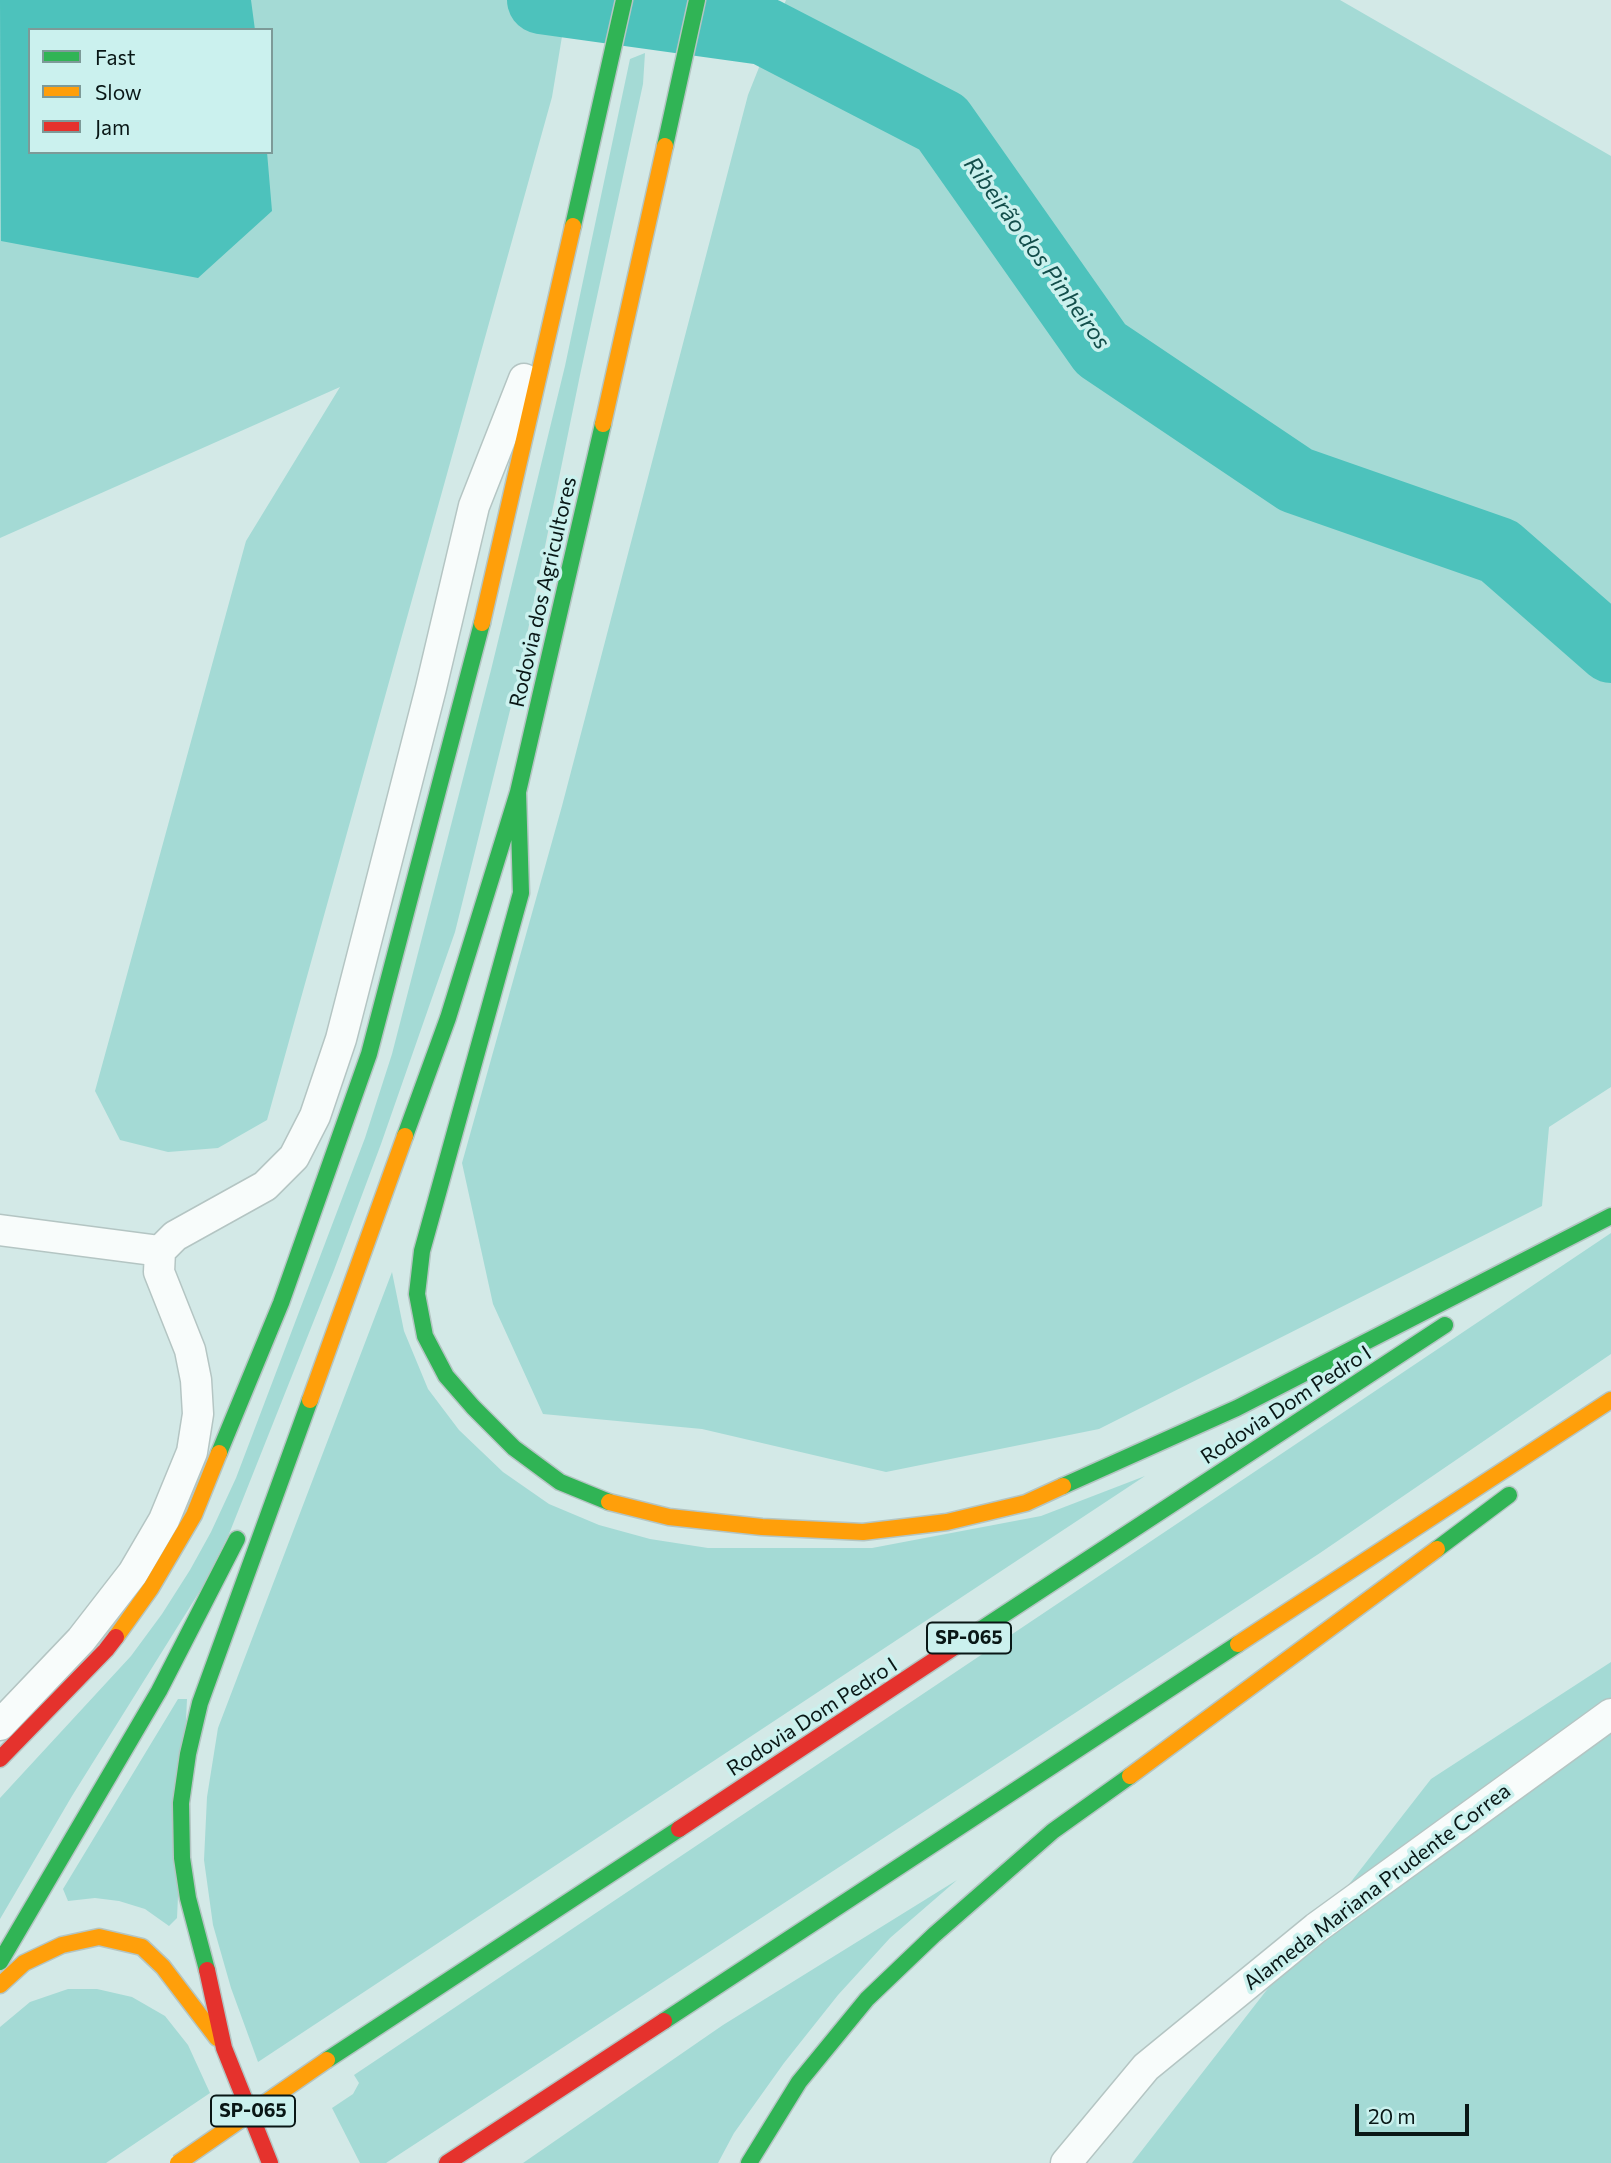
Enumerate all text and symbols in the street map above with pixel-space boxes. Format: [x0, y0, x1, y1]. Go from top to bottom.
legend [28, 28, 273, 154]
text: Fast [95, 44, 136, 69]
text: Slow [95, 79, 142, 104]
text: Jam [95, 114, 130, 139]
water label: Ribeirão dos Pinheiros [958, 151, 1116, 355]
street label: Rodovia dos Agricultores [504, 474, 582, 710]
street label: Rodovia Dom Pedro I [1196, 1340, 1376, 1470]
road number: SP-065 [927, 1622, 1011, 1654]
street label: Rodovia Dom Pedro I [722, 1652, 902, 1782]
street label: Alameda Mariana Prudente Correa [1239, 1778, 1515, 1996]
scale bar [1359, 2090, 1473, 2134]
road number: SP-065 [211, 2096, 295, 2126]
text: 20 m [1368, 2103, 1416, 2128]

